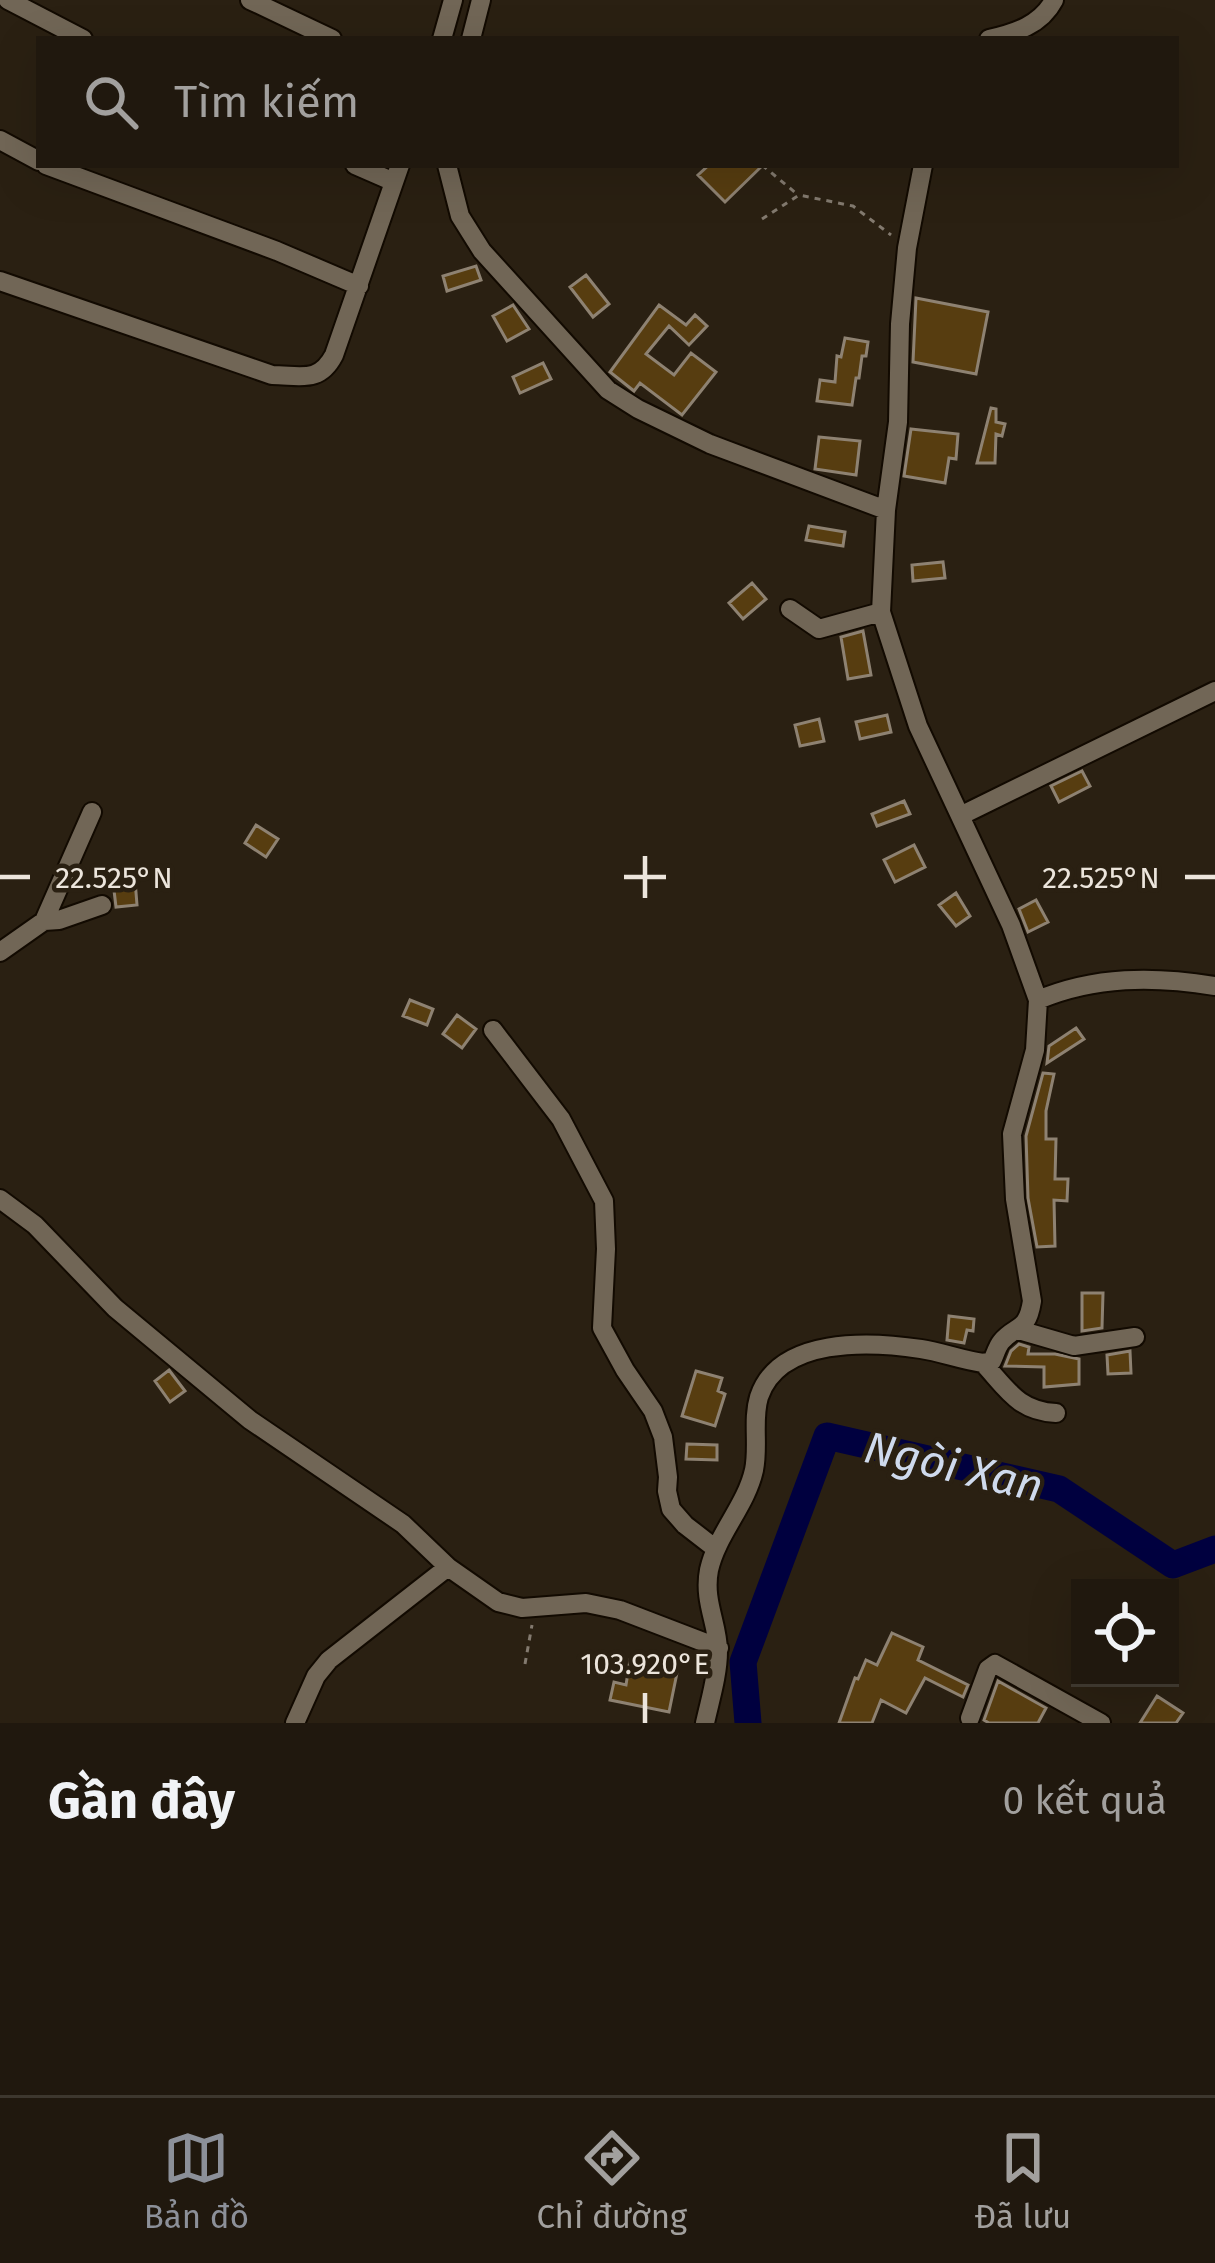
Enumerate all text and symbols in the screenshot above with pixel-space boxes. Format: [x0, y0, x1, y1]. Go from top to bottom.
search box [36, 36, 1179, 168]
icon: search [78, 69, 144, 135]
text: Tìm kiếm [174, 75, 359, 129]
text: 22.525°N [55, 860, 173, 896]
text: 22.525°N [1042, 860, 1160, 896]
water label: Ngòi Xan [859, 1420, 1048, 1514]
map controls [1071, 1579, 1179, 1687]
button: locate [1071, 1579, 1179, 1687]
text: 103.920°E [580, 1646, 710, 1682]
text: Gần đây [48, 1770, 235, 1832]
text: 0 kết quả [1002, 1778, 1167, 1824]
tab: Bản đồ [144, 2125, 249, 2237]
tab: Chỉ đường [536, 2125, 687, 2237]
tab: Đã lưu [975, 2125, 1071, 2237]

